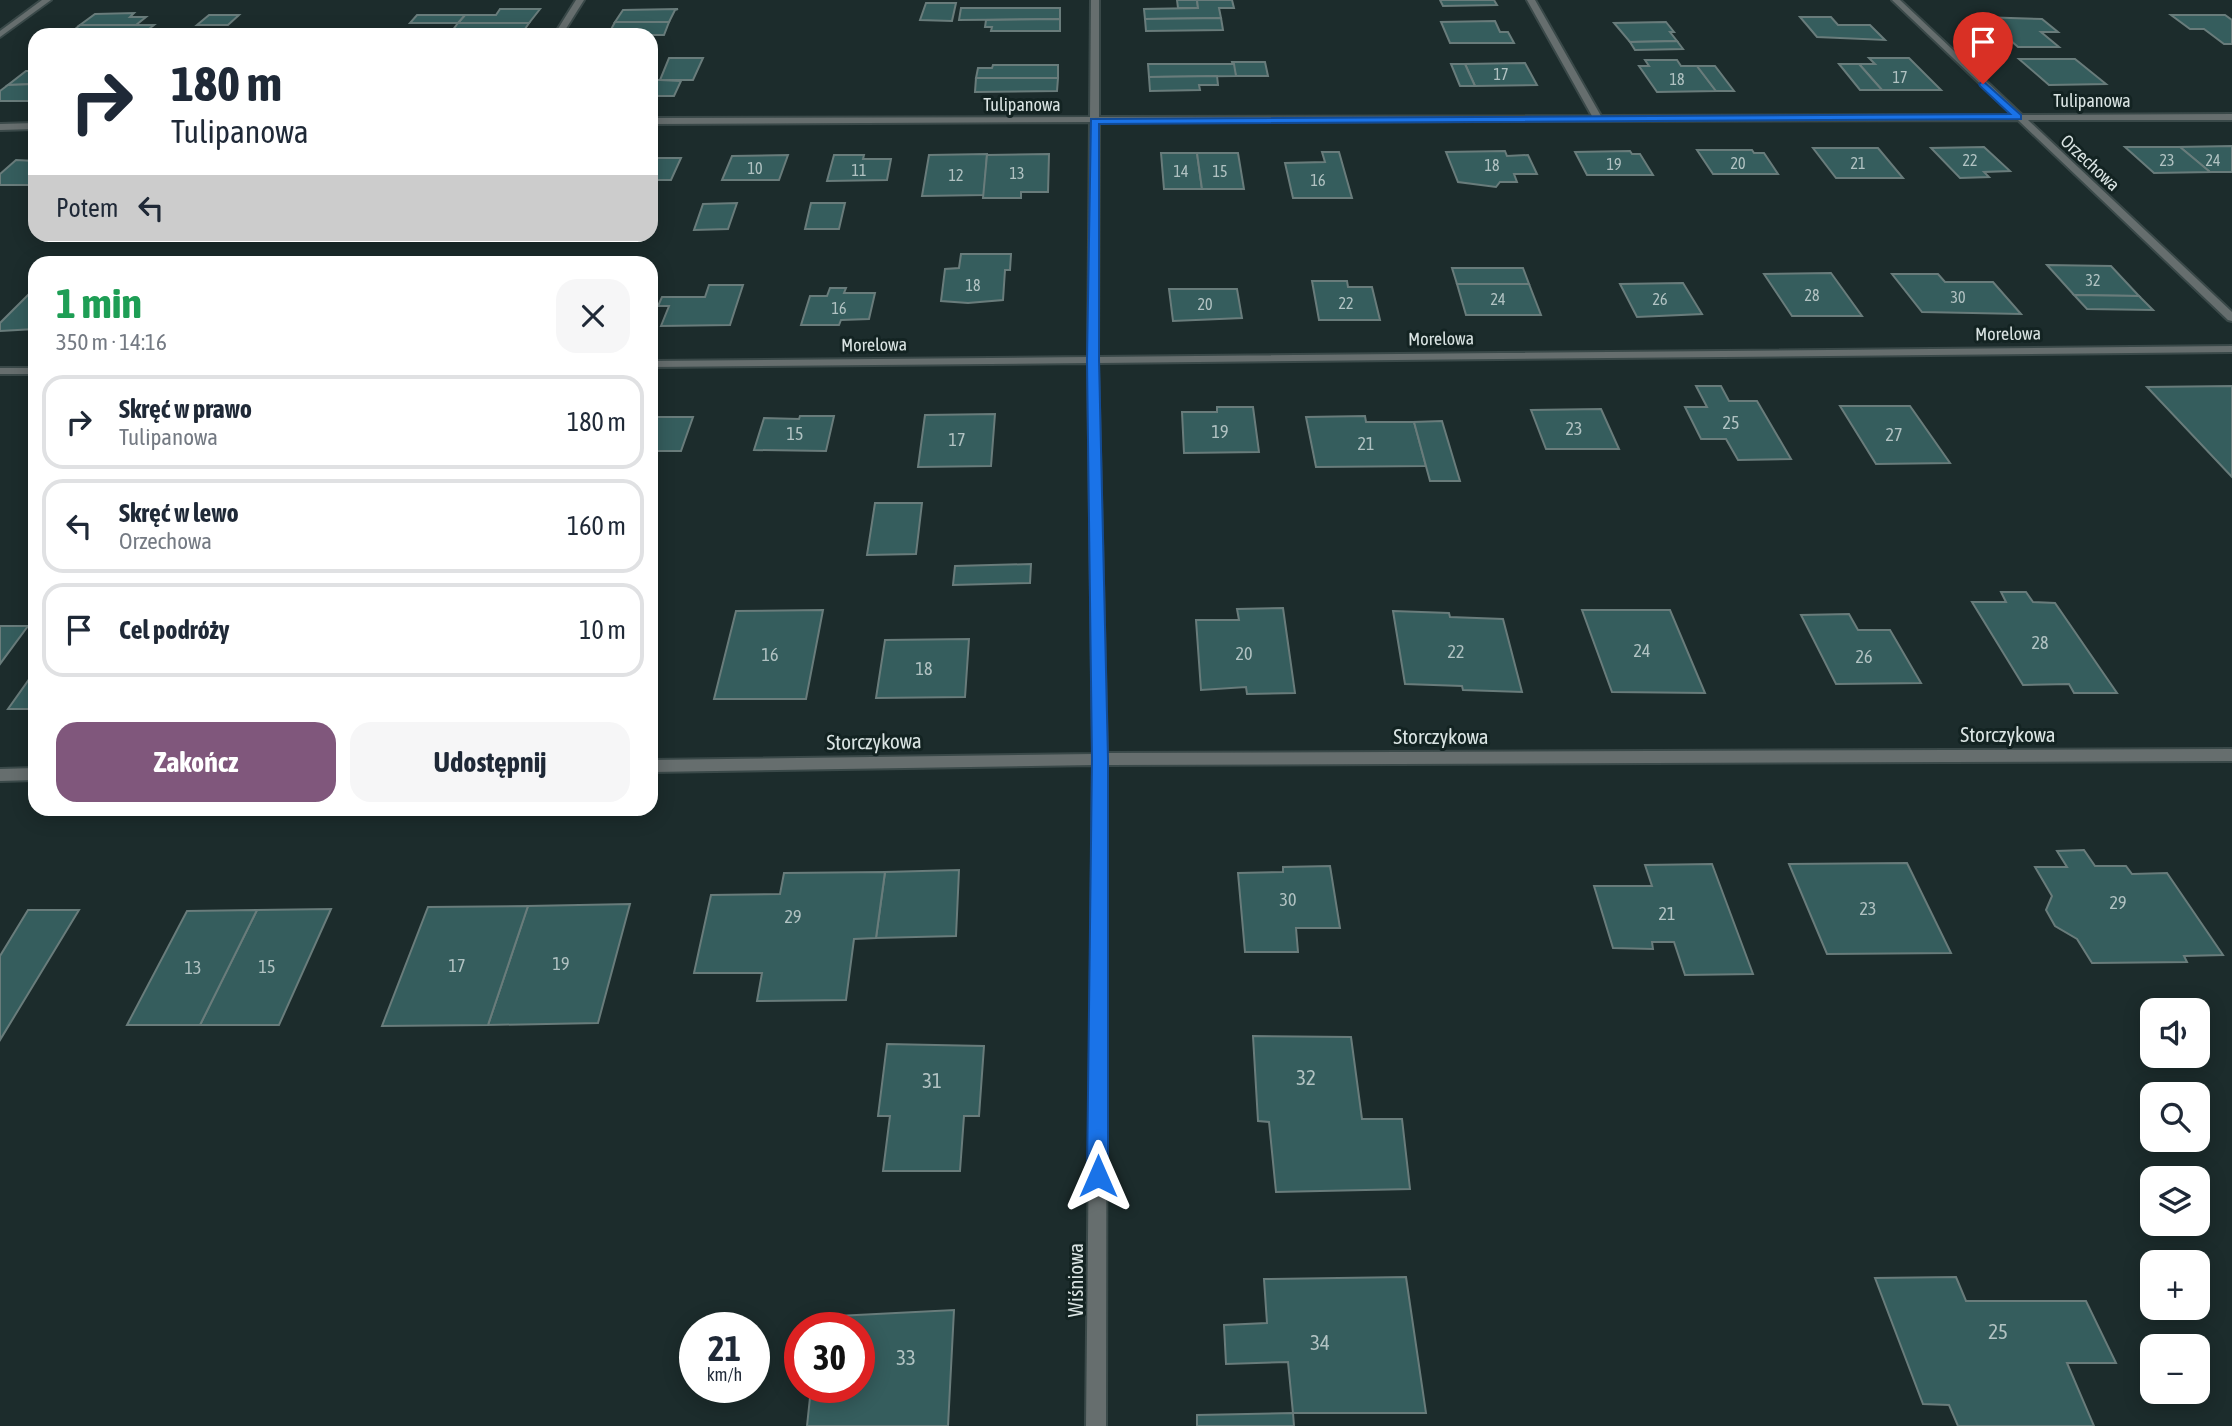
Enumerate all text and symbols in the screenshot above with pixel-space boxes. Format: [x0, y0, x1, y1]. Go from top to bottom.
pin [1953, 12.0, 2013, 84]
icon: arrive [1964, 23, 2002, 61]
text: 180 m [171, 55, 282, 111]
icon: right [56, 56, 147, 147]
house number: 17 [1493, 65, 1509, 83]
house number: 17 [1892, 68, 1908, 86]
house number: 18 [1669, 70, 1685, 88]
street label: Tulipanowa [2053, 90, 2131, 111]
street label: Tulipanowa [983, 94, 1061, 115]
text: Tulipanowa [171, 113, 309, 150]
street label: Orzechowa [2057, 130, 2124, 195]
house number: 22 [1962, 151, 1978, 169]
house number: 23 [2159, 151, 2175, 169]
house number: 24 [2205, 151, 2221, 169]
house number: 20 [1730, 154, 1746, 172]
house number: 21 [1850, 154, 1866, 172]
house number: 19 [1606, 155, 1622, 173]
house number: 18 [1484, 156, 1500, 174]
house number: 10 [747, 159, 763, 177]
house number: 11 [851, 161, 867, 179]
house number: 14 [1173, 162, 1189, 180]
house number: 15 [1212, 162, 1228, 180]
house number: 13 [1009, 164, 1025, 182]
house number: 12 [948, 166, 964, 184]
house number: 16 [1310, 171, 1326, 189]
icon: left [132, 189, 170, 227]
text: Potem [56, 193, 118, 223]
house number: 32 [2085, 271, 2101, 289]
house number: 18 [965, 276, 981, 294]
text: 1 min [56, 279, 142, 327]
button: close [556, 279, 630, 353]
house number: 28 [1804, 286, 1820, 304]
house number: 30 [1950, 288, 1966, 306]
house number: 24 [1490, 290, 1506, 308]
house number: 26 [1652, 290, 1668, 308]
house number: 22 [1338, 294, 1354, 312]
house number: 20 [1197, 295, 1213, 313]
house number: 16 [831, 299, 847, 317]
street label: Morelowa [1975, 322, 2041, 345]
street label: Morelowa [1408, 327, 1474, 350]
text: 350 m · 14:16 [56, 329, 167, 355]
street label: Morelowa [841, 333, 907, 356]
text: Skręć w prawo [119, 394, 252, 424]
icon: right [60, 403, 98, 441]
text: 180 m [567, 407, 626, 437]
house number: 25 [1723, 412, 1739, 433]
house number: 23 [1566, 418, 1582, 439]
house number: 19 [1212, 421, 1228, 442]
house number: 15 [787, 423, 803, 444]
text: Tulipanowa [119, 424, 218, 450]
house number: 27 [1886, 424, 1902, 445]
house number: 17 [949, 429, 965, 450]
house number: 21 [1358, 433, 1374, 454]
text: Skręć w lewo [119, 498, 239, 528]
icon: left [60, 507, 98, 545]
text: 160 m [567, 511, 626, 541]
text: Orzechowa [119, 528, 212, 554]
icon: arrive [60, 611, 98, 649]
text: Cel podróży [119, 615, 230, 645]
text: 10 m [579, 615, 626, 645]
house number: 28 [2032, 632, 2048, 653]
house number: 24 [1634, 640, 1650, 661]
house number: 22 [1448, 641, 1464, 662]
house number: 20 [1236, 643, 1252, 664]
house number: 16 [762, 644, 778, 665]
house number: 26 [1856, 646, 1872, 667]
house number: 18 [916, 658, 932, 679]
button: Zakończ [56, 722, 336, 802]
button: Udostępnij [350, 722, 630, 802]
street label: Storczykowa [1960, 722, 2056, 746]
street label: Storczykowa [1393, 724, 1489, 748]
street label: Storczykowa [826, 728, 922, 754]
house number: 30 [1280, 889, 1296, 910]
house number: 29 [2110, 892, 2126, 913]
house number: 23 [1860, 898, 1876, 919]
house number: 21 [1659, 903, 1675, 924]
house number: 29 [785, 906, 801, 927]
house number: 19 [553, 953, 569, 974]
house number: 17 [449, 955, 465, 976]
house number: 15 [259, 956, 275, 977]
house number: 13 [185, 957, 201, 978]
map controls [2140, 998, 2210, 1404]
button: sound [2140, 998, 2210, 1068]
house number: 32 [1296, 1065, 1316, 1089]
house number: 31 [922, 1068, 942, 1092]
button: search [2140, 1082, 2210, 1152]
position arrow [1061, 1139, 1135, 1213]
button: layers [2140, 1166, 2210, 1236]
street label: Wiśniowa [1063, 1243, 1087, 1317]
button: + [2140, 1250, 2210, 1320]
speed limit sign: 30 [784, 1312, 875, 1403]
house number: 25 [1988, 1319, 2008, 1343]
text: 21 [708, 1328, 741, 1368]
house number: 34 [1310, 1330, 1330, 1354]
button: − [2140, 1334, 2210, 1404]
house number: 33 [896, 1345, 916, 1369]
text: km/h [707, 1364, 742, 1385]

